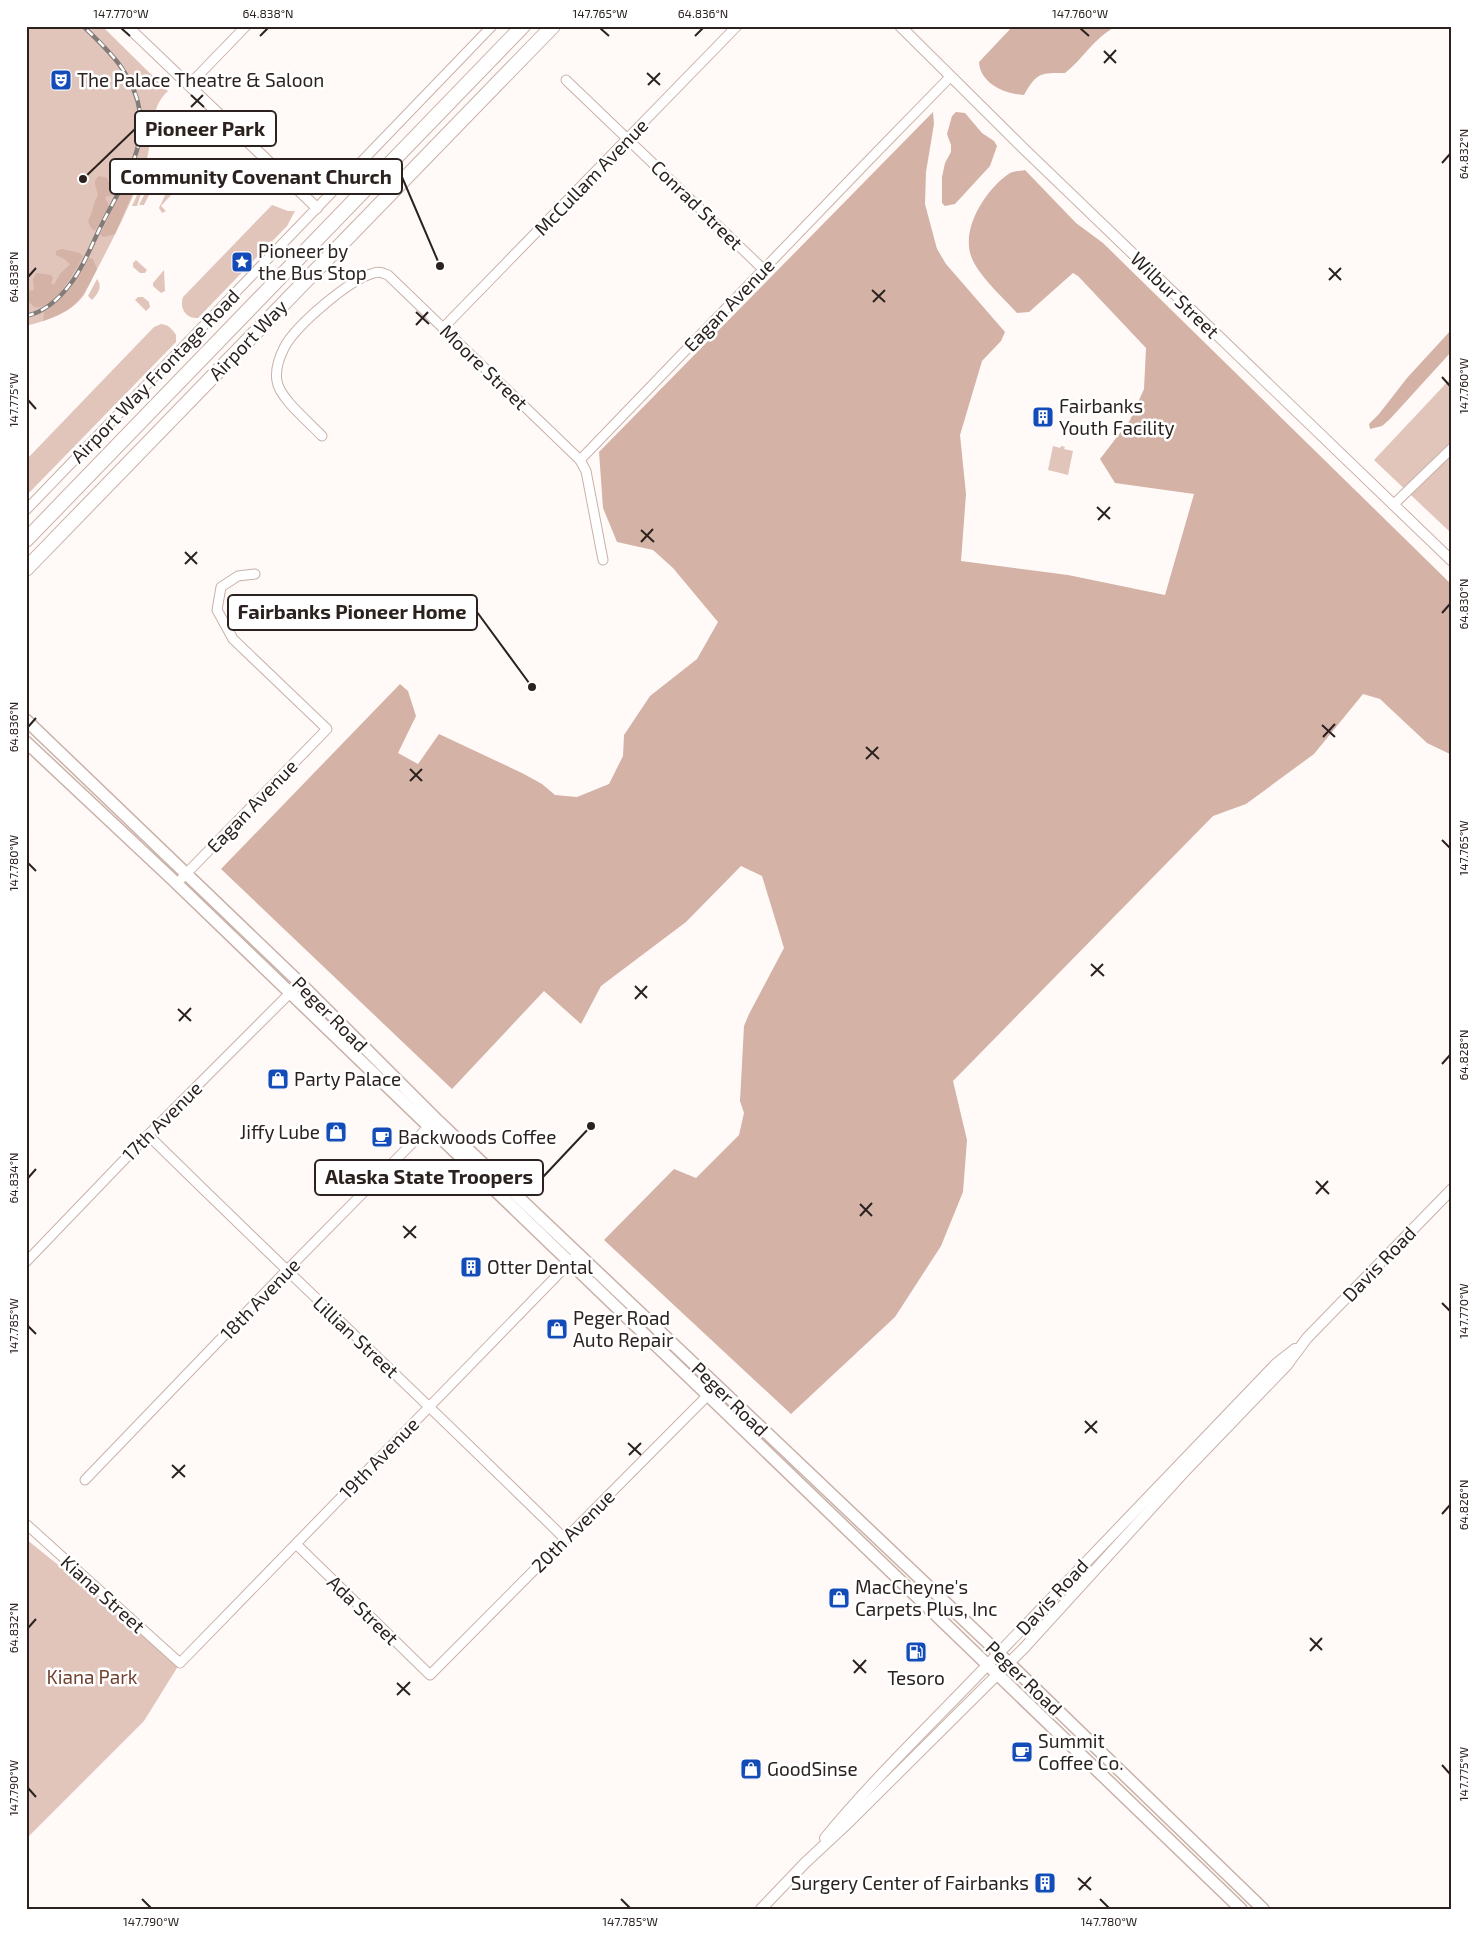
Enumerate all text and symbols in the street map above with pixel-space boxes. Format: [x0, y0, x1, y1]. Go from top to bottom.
text: 147.770°W [93, 6, 149, 20]
text: 64.838°N [242, 6, 294, 20]
text: 147.765°W [572, 6, 628, 20]
text: 64.836°N [678, 6, 728, 20]
text: 147.760°W [1052, 6, 1108, 20]
theatre icon: The Palace Theatre & Saloon [49, 68, 73, 92]
place label: The Palace Theatre & Saloon [77, 68, 324, 91]
callout: Pioneer Park [135, 111, 276, 146]
street label: McCullam Avenue [529, 113, 652, 240]
text: Pioneer Park [145, 116, 266, 140]
text: 64.832°N [1456, 129, 1470, 179]
street label: Conrad Street [647, 155, 748, 254]
callout: Community Covenant Church [110, 159, 402, 194]
text: Community Covenant Church [120, 164, 392, 189]
place label: Pioneer by the Bus Stop [258, 239, 367, 284]
street label: Wilbur Street [1126, 247, 1224, 343]
place icon: Pioneer by the Bus Stop [230, 250, 254, 274]
text: 64.838°N [6, 251, 20, 303]
street label: Eagan Avenue [679, 253, 779, 356]
street label: Airport Way Frontage Road [66, 284, 244, 467]
street label: Airport Way [204, 295, 292, 385]
street label: Moore Street [436, 319, 533, 414]
text: 147.760°W [1456, 358, 1470, 414]
text: 147.775°W [6, 373, 20, 427]
place label: Fairbanks Youth Facility [1059, 394, 1175, 439]
building icon: Fairbanks Youth Facility [1031, 405, 1055, 429]
text: 64.830°N [1456, 578, 1470, 630]
callout: Fairbanks Pioneer Home [228, 595, 477, 630]
text: Fairbanks Pioneer Home [238, 599, 466, 623]
text: 64.836°N [6, 702, 20, 752]
street label: Eagan Avenue [202, 754, 302, 857]
text: 147.765°W [1456, 820, 1470, 876]
text: 147.780°W [6, 835, 20, 891]
street label: Peger Road [288, 971, 373, 1056]
text: 64.828°N [1456, 1029, 1470, 1081]
shop icon: Party Palace [266, 1067, 290, 1091]
place label: Party Palace [294, 1067, 401, 1090]
street label: 17th Avenue [117, 1076, 206, 1165]
place label: Jiffy Lube [240, 1120, 320, 1143]
shop icon: Jiffy Lube [324, 1120, 348, 1144]
cafe icon: Backwoods Coffee [370, 1125, 394, 1149]
place label: Backwoods Coffee [398, 1125, 557, 1148]
text: 64.834°N [6, 1152, 20, 1204]
callout: Alaska State Troopers [315, 1160, 543, 1195]
text: Alaska State Troopers [325, 1164, 533, 1188]
street label: Davis Road [1337, 1221, 1420, 1306]
street label: 18th Avenue [215, 1253, 304, 1344]
building icon: Otter Dental [459, 1255, 483, 1279]
place label: Otter Dental [487, 1255, 593, 1278]
text: 147.770°W [1456, 1283, 1470, 1339]
street label: Lillian Street [309, 1291, 404, 1382]
text: 147.785°W [6, 1298, 20, 1354]
place label: Peger Road Auto Repair [573, 1306, 674, 1351]
shop icon: Peger Road Auto Repair [545, 1317, 569, 1341]
street label: Peger Road [687, 1357, 773, 1441]
street label: 19th Avenue [334, 1412, 423, 1503]
text: 64.826°N [1456, 1480, 1470, 1530]
street label: 20th Avenue [526, 1484, 619, 1577]
street label: Kiana Street [57, 1550, 150, 1637]
street label: Davis Road [1011, 1554, 1093, 1639]
street label: Ada Street [323, 1570, 404, 1649]
place label: MacCheyne's Carpets Plus, Inc [855, 1575, 997, 1620]
shop icon: MacCheyne's Carpets Plus, Inc [827, 1586, 851, 1610]
text: 64.832°N [6, 1603, 20, 1653]
street label: Peger Road [981, 1636, 1067, 1720]
fuel station icon: Tesoro [904, 1640, 928, 1664]
park label: Kiana Park [47, 1665, 138, 1688]
place label: Tesoro [887, 1666, 945, 1689]
place label: Summit Coffee Co. [1038, 1729, 1124, 1774]
cafe icon: Summit Coffee Co. [1010, 1740, 1034, 1764]
text: 147.775°W [1456, 1747, 1470, 1801]
shop icon: GoodSinse [739, 1757, 763, 1781]
place label: GoodSinse [767, 1757, 858, 1780]
text: 147.790°W [6, 1760, 20, 1816]
place label: Surgery Center of Fairbanks [791, 1871, 1029, 1894]
building icon: Surgery Center of Fairbanks [1033, 1871, 1057, 1895]
text: 147.790°W [123, 1914, 179, 1928]
text: 147.785°W [602, 1914, 658, 1928]
text: 147.780°W [1081, 1914, 1137, 1928]

